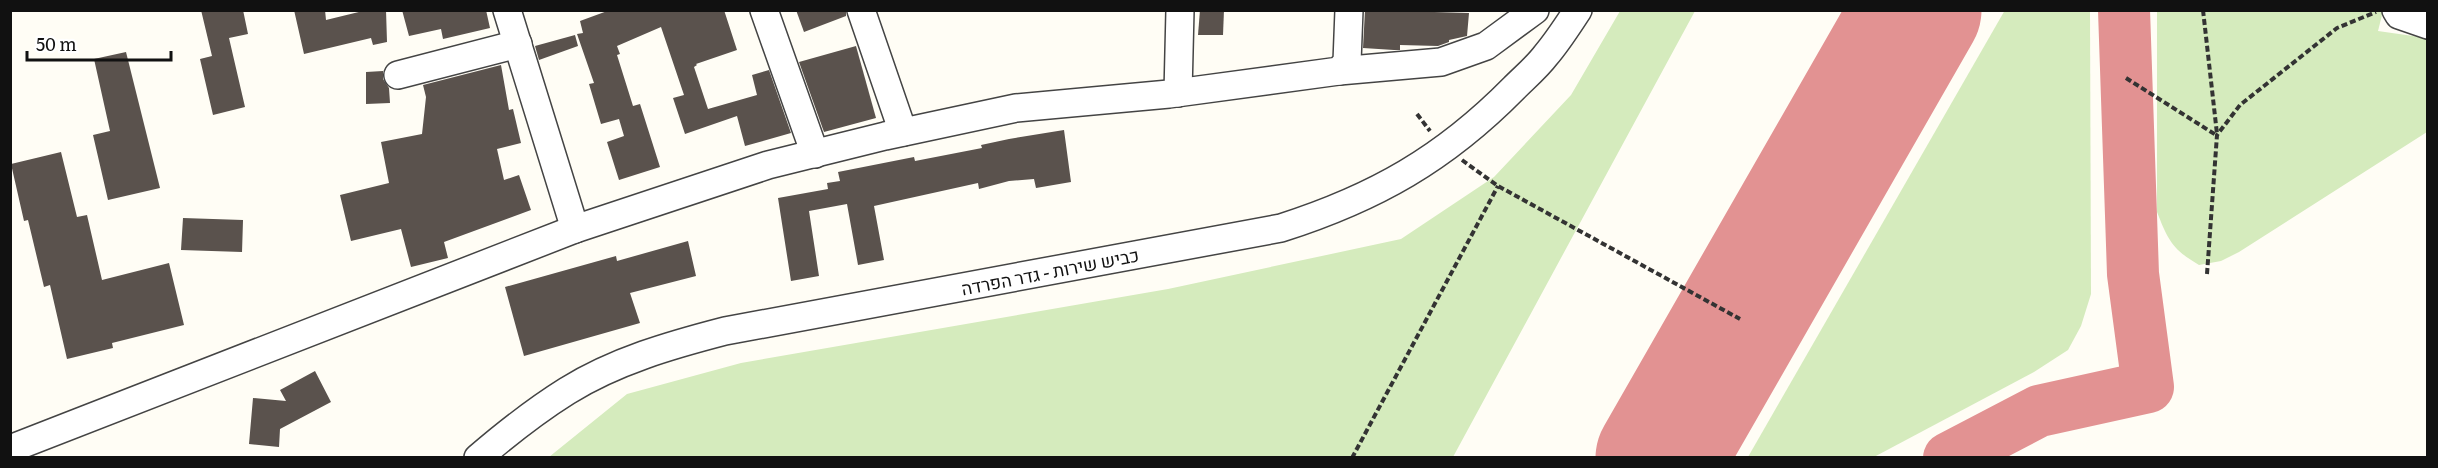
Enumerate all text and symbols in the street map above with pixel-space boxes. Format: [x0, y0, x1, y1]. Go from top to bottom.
scale bar [27, 24, 171, 62]
text: 50 m [36, 30, 77, 57]
street label: כביש שירות - גדר הפרדה [959, 241, 1141, 301]

